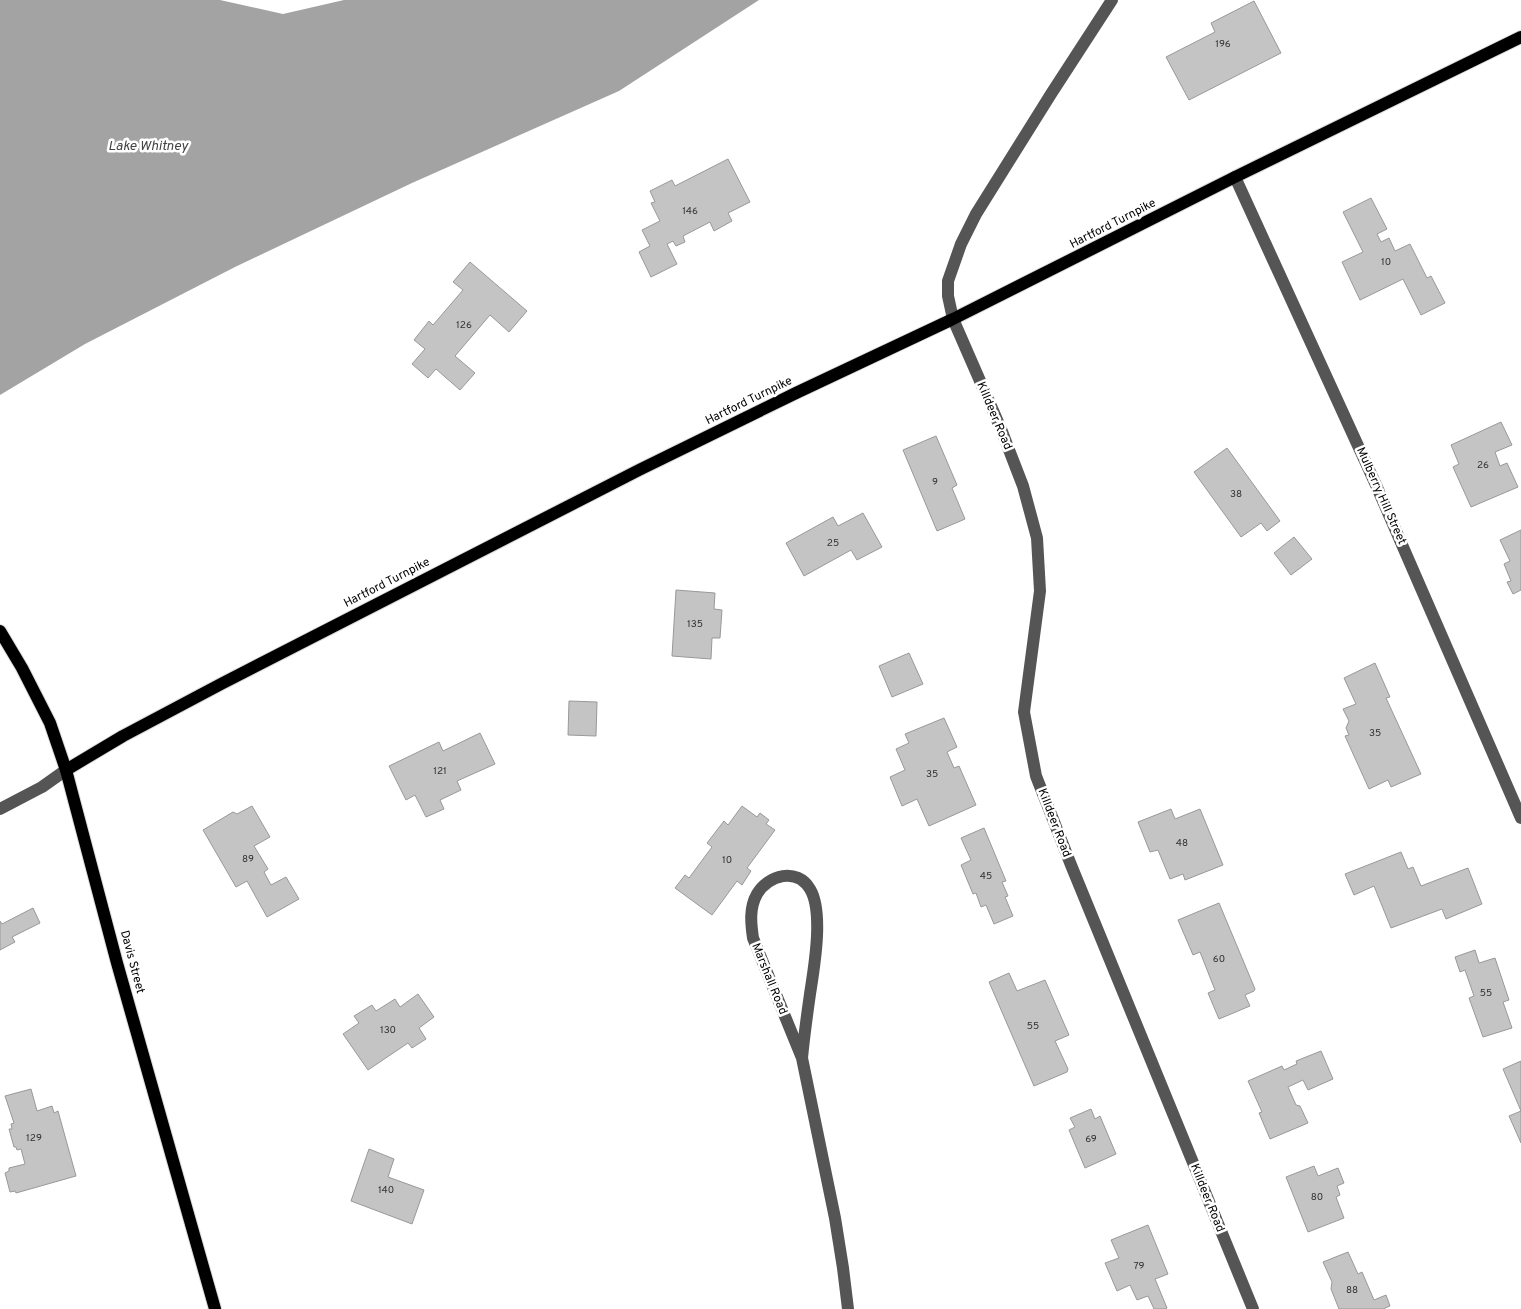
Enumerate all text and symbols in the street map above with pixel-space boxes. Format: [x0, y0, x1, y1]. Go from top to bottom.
house number: 196 [1215, 38, 1231, 51]
water label: Lake Whitney [108, 138, 189, 155]
street label: Hartford Turnpike [1067, 195, 1159, 253]
house number: 146 [682, 205, 698, 218]
house number: 10 [1381, 256, 1391, 269]
house number: 126 [456, 319, 472, 332]
street label: Hartford Turnpike [703, 373, 795, 429]
street label: Killdeer Road [972, 379, 1016, 453]
street label: Mulberry Hill Street [1352, 445, 1410, 547]
house number: 26 [1477, 459, 1489, 472]
house number: 9 [932, 476, 938, 489]
house number: 38 [1230, 488, 1242, 501]
house number: 25 [827, 537, 839, 550]
street label: Hartford Turnpike [341, 554, 433, 612]
house number: 135 [687, 618, 703, 631]
house number: 35 [1369, 727, 1381, 740]
house number: 121 [433, 765, 447, 778]
house number: 35 [926, 768, 938, 781]
street label: Killdeer Road [1034, 786, 1074, 860]
house number: 48 [1176, 837, 1188, 850]
house number: 89 [242, 853, 254, 866]
house number: 10 [722, 854, 732, 867]
house number: 45 [980, 870, 992, 883]
street label: Davis Street [116, 929, 148, 995]
street label: Marshall Road [747, 941, 791, 1017]
house number: 60 [1213, 953, 1225, 966]
house number: 55 [1480, 987, 1492, 1000]
house number: 55 [1027, 1020, 1039, 1033]
house number: 130 [380, 1024, 396, 1037]
house number: 129 [26, 1132, 42, 1145]
house number: 69 [1085, 1133, 1097, 1146]
street label: Killdeer Road [1186, 1161, 1228, 1235]
house number: 140 [378, 1184, 394, 1197]
house number: 80 [1311, 1191, 1323, 1204]
house number: 79 [1133, 1260, 1145, 1273]
house number: 88 [1346, 1284, 1358, 1297]

